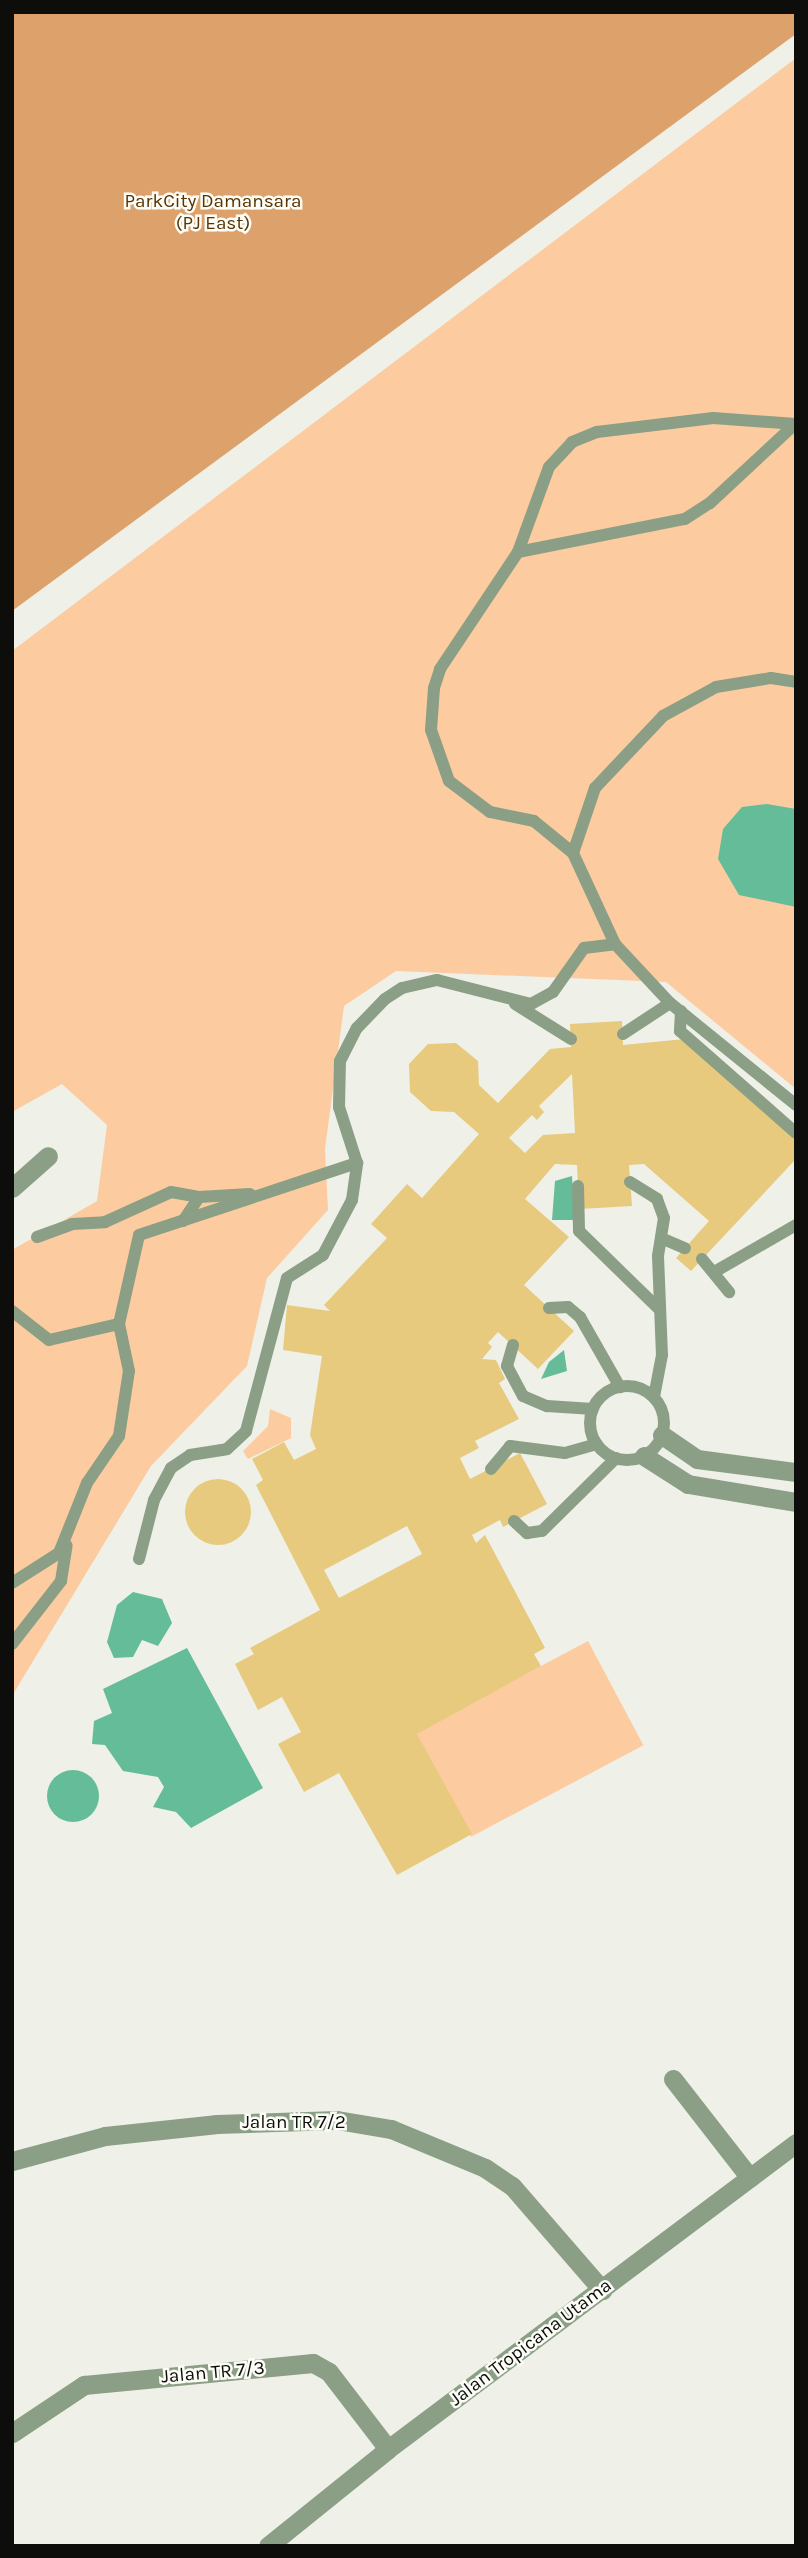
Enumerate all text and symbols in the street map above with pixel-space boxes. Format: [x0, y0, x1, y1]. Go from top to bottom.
park label: ParkCity Damansara (PJ East) [125, 191, 301, 235]
street label: Jalan TR 7/2 [242, 2112, 346, 2134]
street label: Jalan Tropicana Utama [445, 2275, 617, 2411]
street label: Jalan TR 7/3 [160, 2357, 266, 2389]

